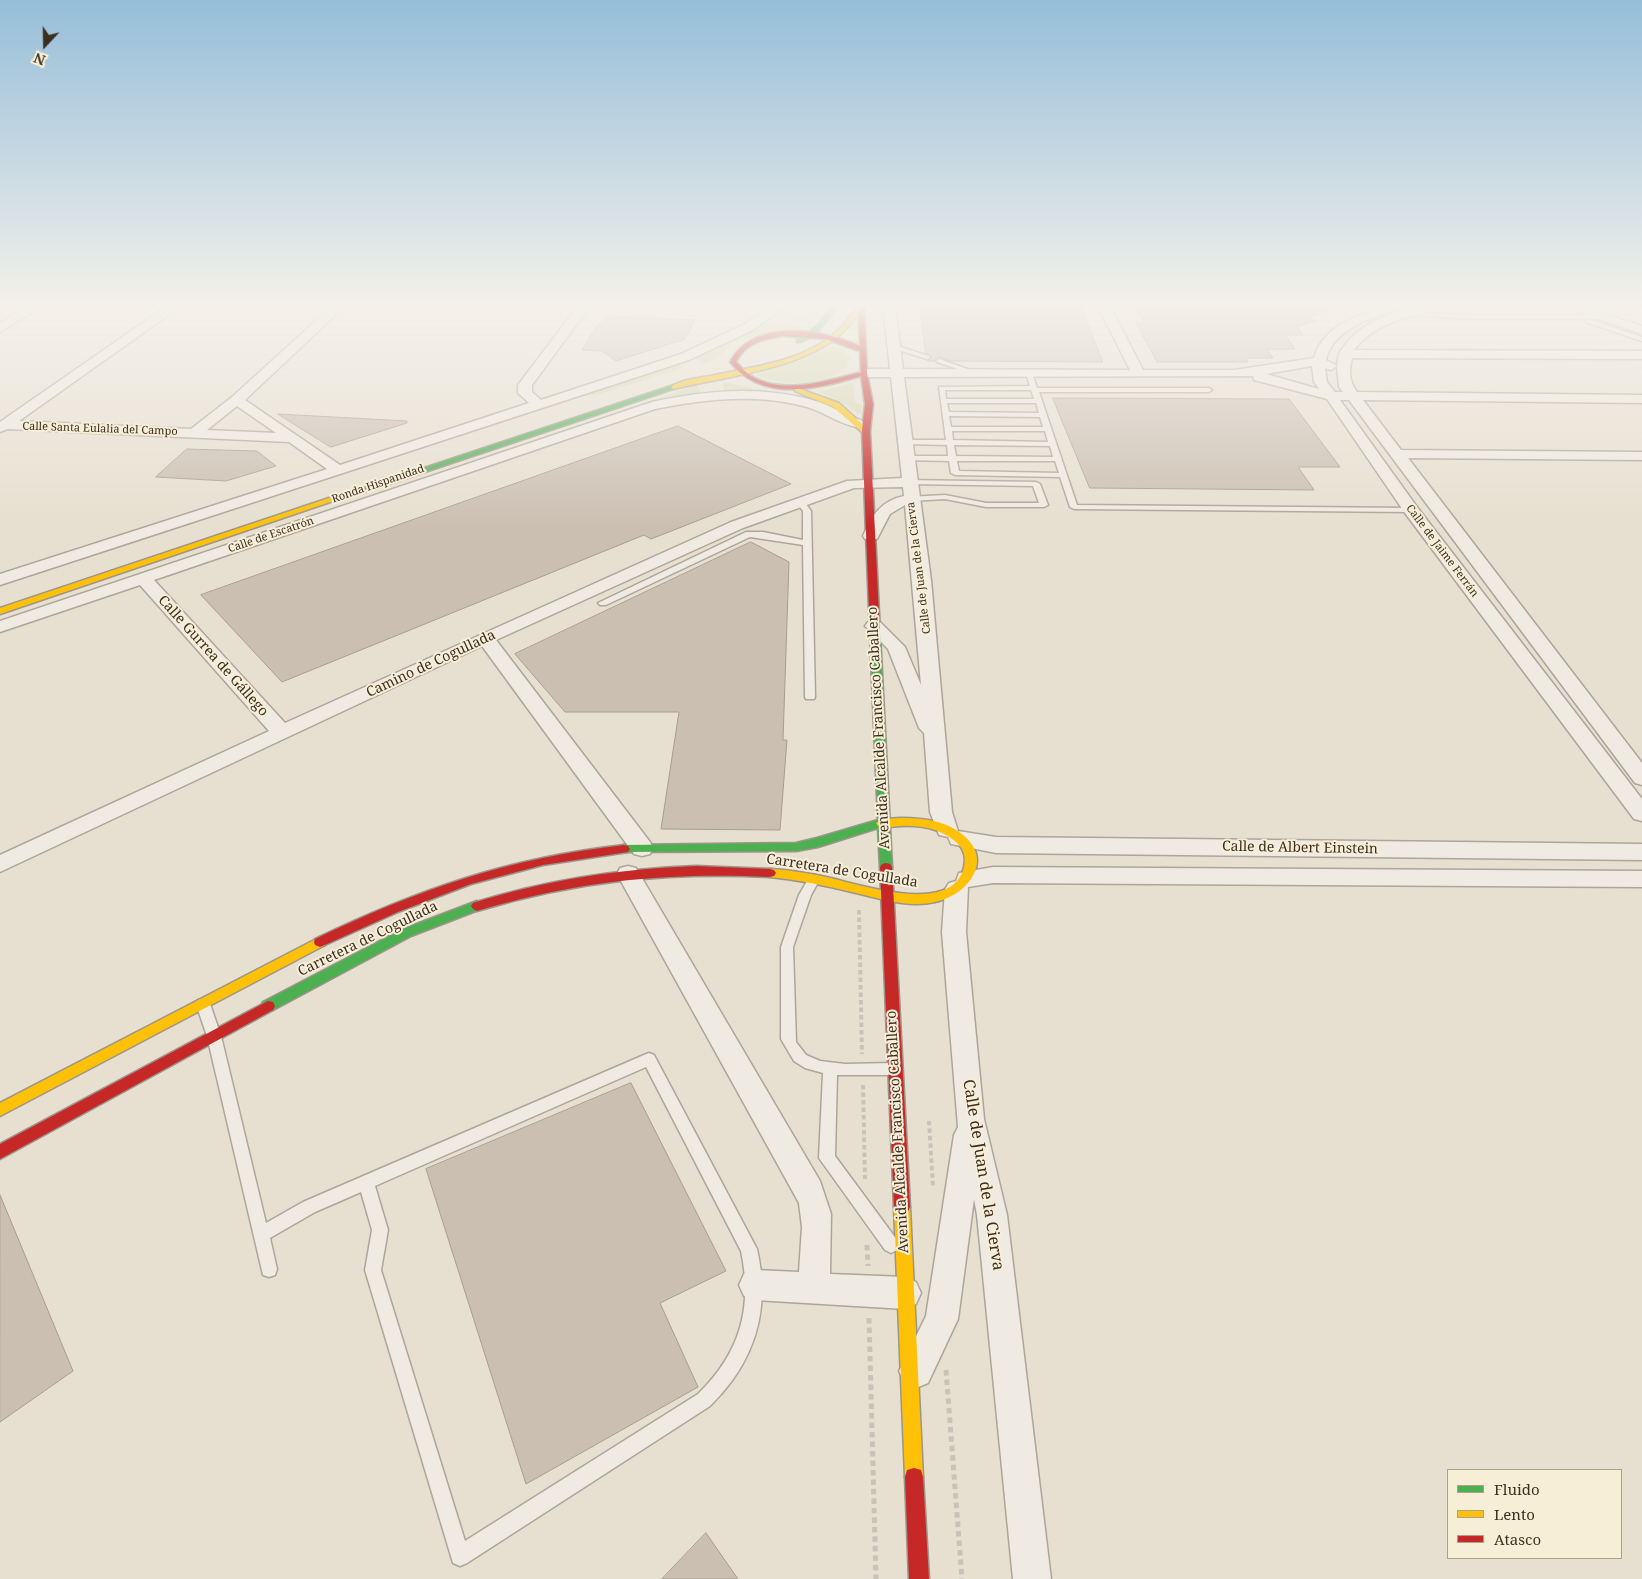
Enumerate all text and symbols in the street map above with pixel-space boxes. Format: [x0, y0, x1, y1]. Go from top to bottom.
north arrow [20, 20, 70, 70]
text: N [31, 49, 48, 70]
street label: Calle Santa Eulalia del Campo [22, 420, 178, 438]
street label: Ronda Hispanidad [330, 462, 426, 506]
street label: Calle de Juan de la Cierva [904, 501, 934, 635]
street label: Calle de Jaime Ferrán [1403, 502, 1481, 600]
street label: Calle de Escatrón [226, 514, 316, 556]
street label: Calle Gurrea de Gállego [154, 592, 272, 720]
street label: Avenida Alcalde Francisco Caballero [864, 606, 894, 850]
street label: Camino de Cogullada [364, 627, 498, 701]
street label: Calle de Albert Einstein [1222, 838, 1378, 858]
street label: Carretera de Cogullada [765, 851, 919, 891]
street label: Carretera de Cogullada [295, 898, 441, 980]
street label: Avenida Alcalde Francisco Caballero [883, 1010, 913, 1254]
street label: Calle de Juan de la Cierva [958, 1078, 1008, 1272]
legend [1447, 1469, 1622, 1559]
text: Fluido [1494, 1479, 1540, 1499]
text: Lento [1494, 1504, 1535, 1524]
text: Atasco [1494, 1529, 1541, 1549]

